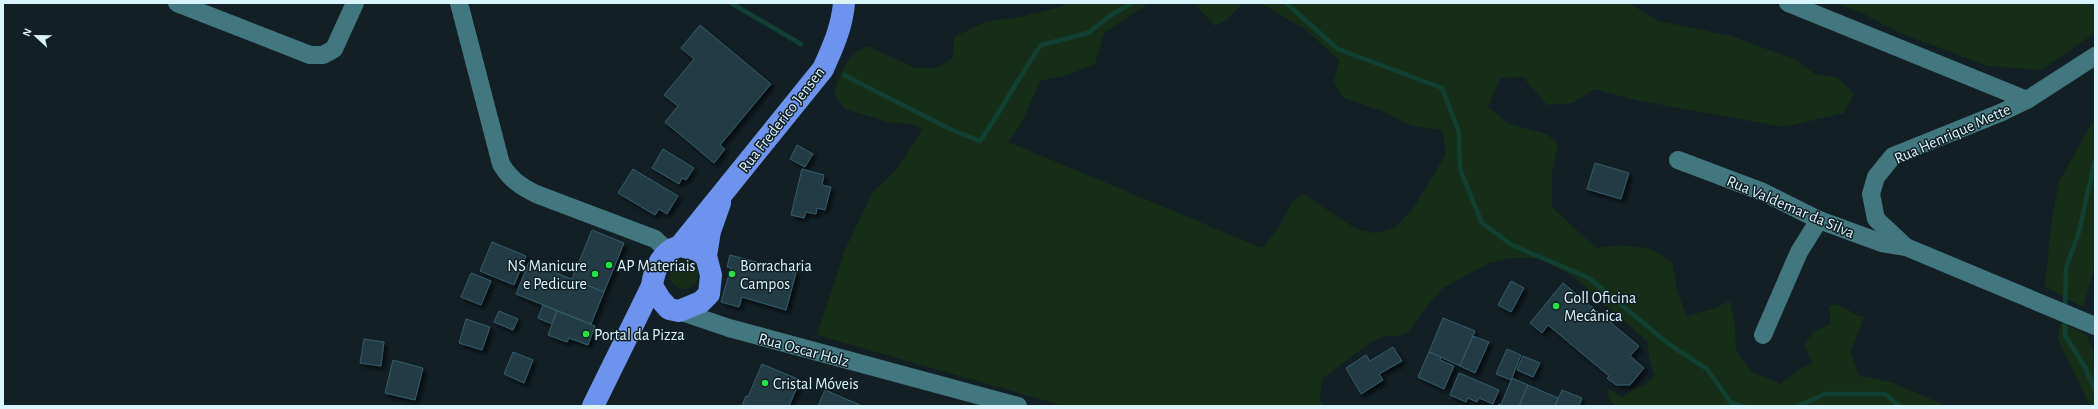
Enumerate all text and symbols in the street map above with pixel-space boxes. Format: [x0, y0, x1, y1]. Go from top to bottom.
north arrow [16, 16, 56, 56]
text: N [21, 27, 34, 38]
street label: Rua Frederico Jensen [736, 64, 828, 175]
street label: Rua Henrique Mette [1892, 101, 2013, 167]
street label: Rua Valdemar da Silva [1724, 173, 1857, 241]
place label: NS Manicure e Pedicure [507, 258, 587, 292]
place label: AP Materiais [617, 258, 696, 274]
place label: Borracharia Campos [740, 258, 812, 292]
marker: AP Materiais [604, 260, 614, 270]
marker: NS Manicure e Pedicure [590, 269, 600, 279]
marker: Borracharia Campos [727, 269, 737, 279]
place label: Goll Oficina Mecânica [1564, 290, 1636, 324]
marker: Goll Oficina Mecânica [1551, 301, 1561, 311]
place label: Portal da Pizza [594, 327, 685, 343]
marker: Portal da Pizza [581, 329, 591, 339]
street label: Rua Oscar Holz [757, 330, 851, 370]
place label: Cristal Móveis [773, 376, 859, 392]
marker: Cristal Móveis [760, 378, 770, 388]

